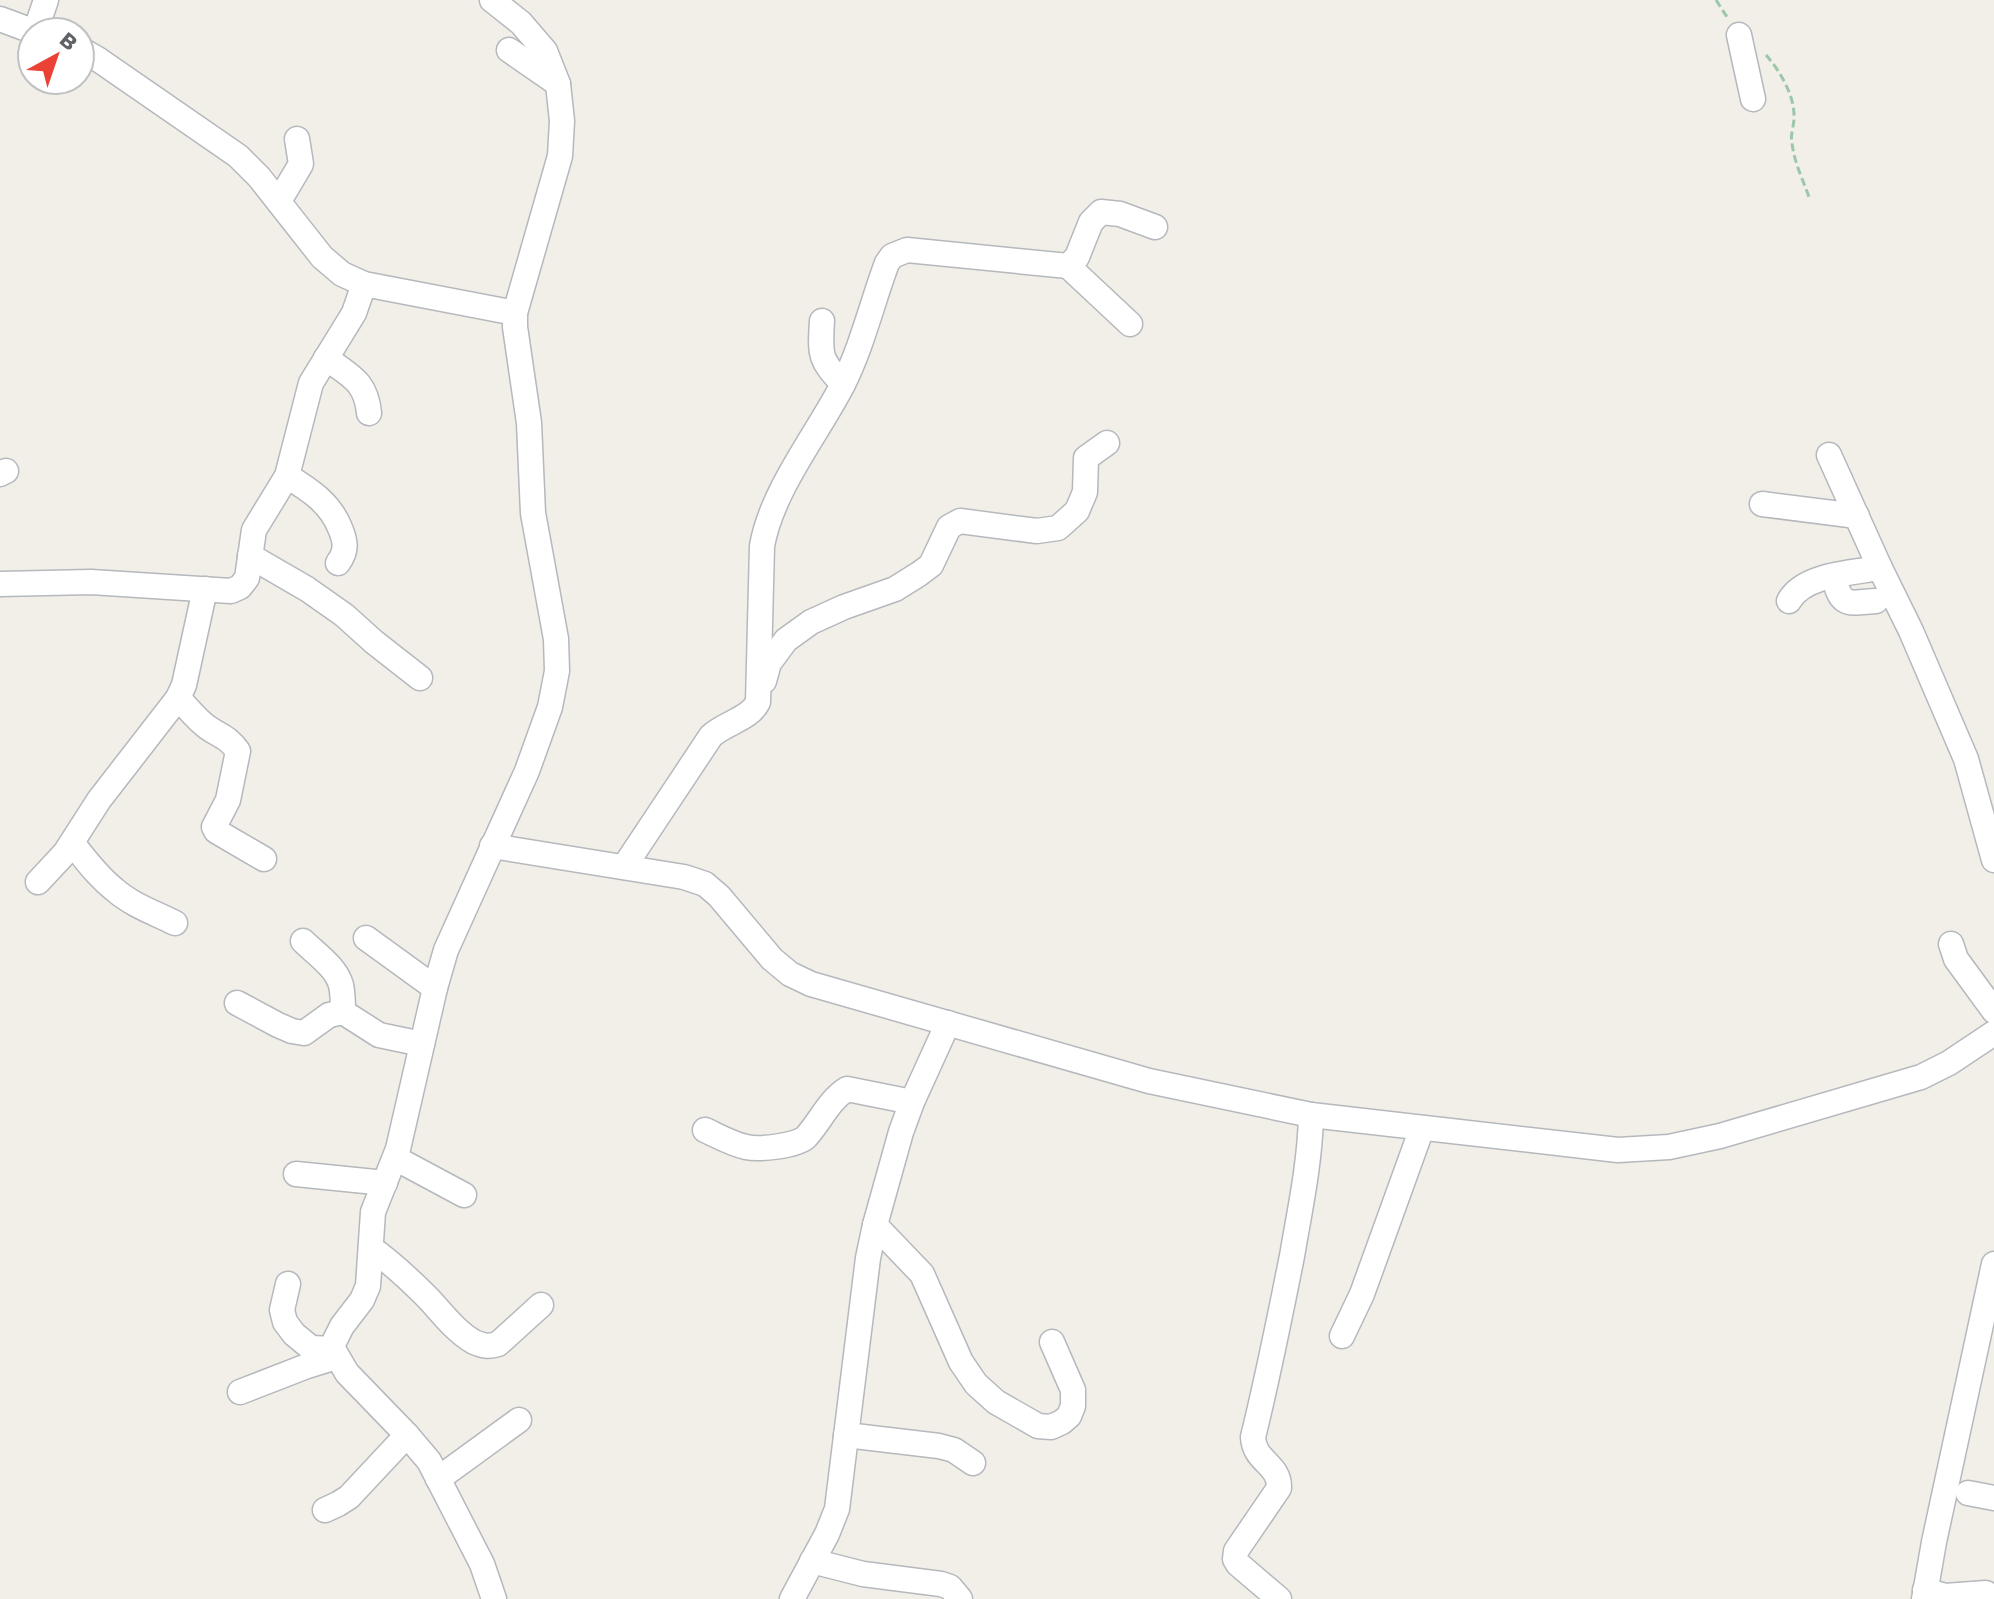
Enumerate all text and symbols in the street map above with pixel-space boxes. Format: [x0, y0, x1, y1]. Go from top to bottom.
north arrow [16, 16, 96, 96]
text: B [55, 27, 82, 55]

